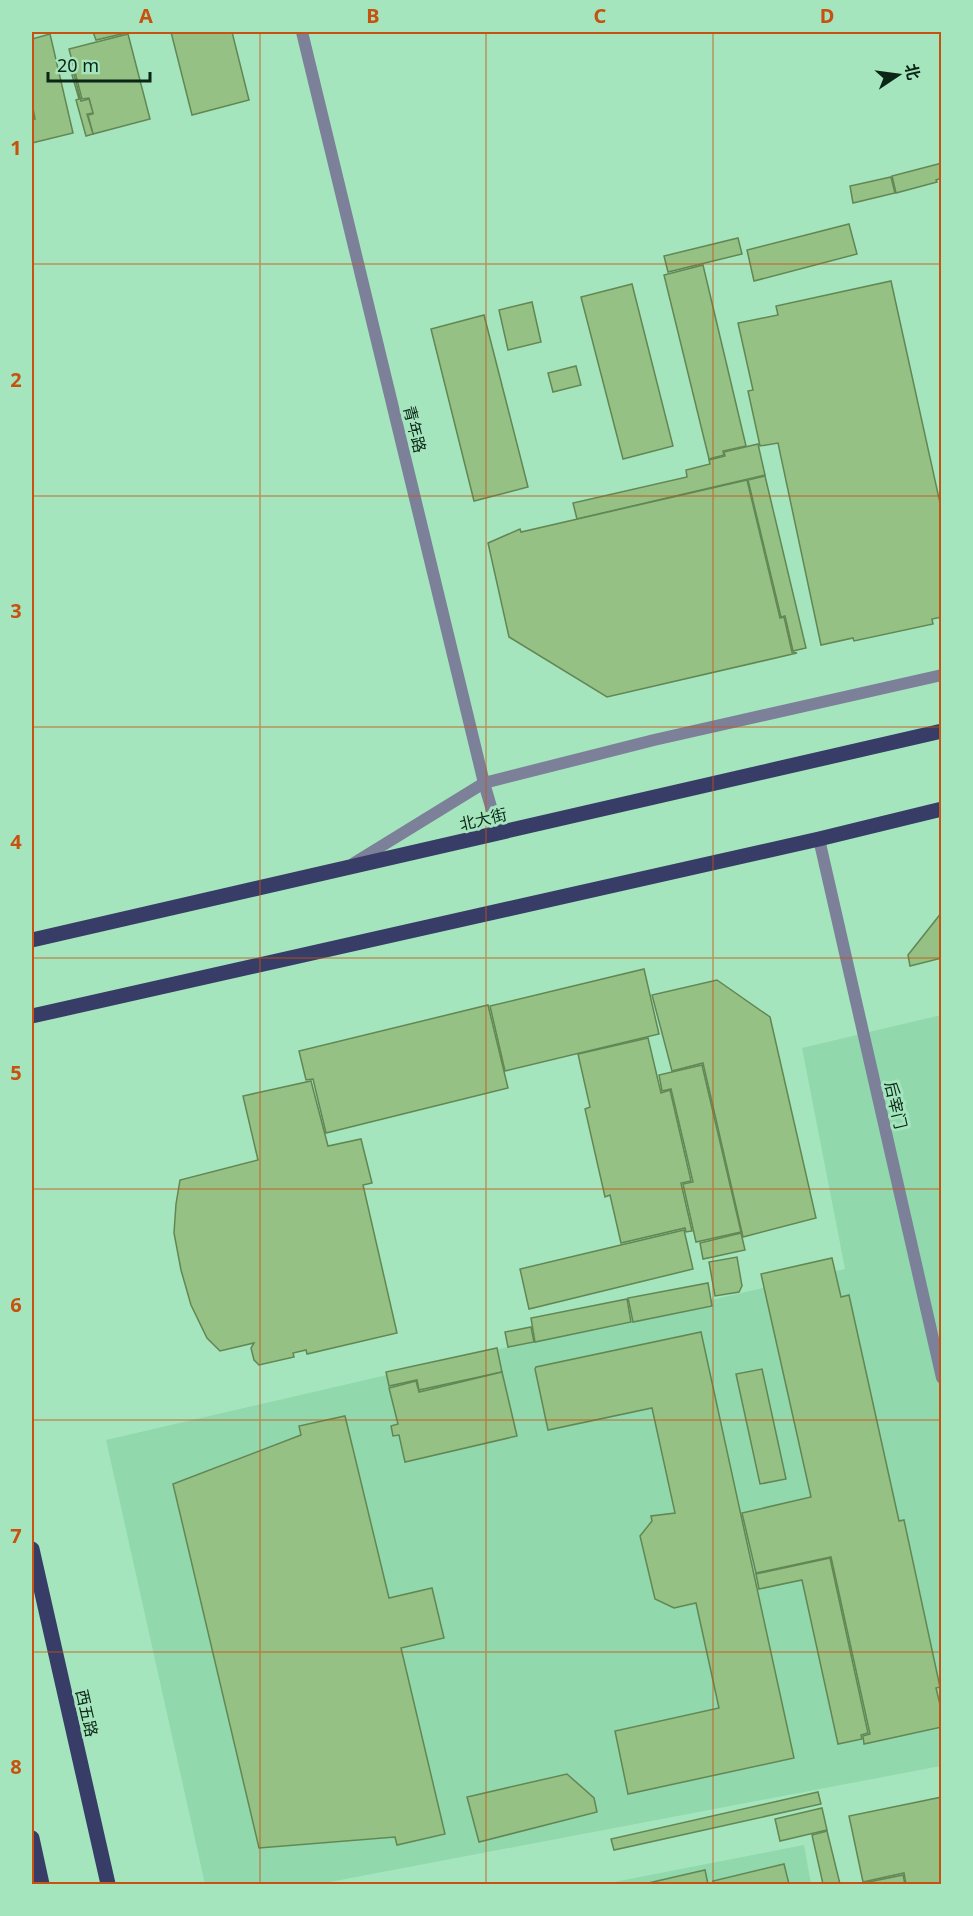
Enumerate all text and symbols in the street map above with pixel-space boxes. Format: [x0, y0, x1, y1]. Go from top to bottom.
text: A [139, 2, 153, 29]
text: B [366, 2, 380, 29]
text: C [594, 2, 607, 29]
text: D [820, 2, 834, 29]
scale bar [48, 45, 150, 83]
north arrow [868, 45, 928, 105]
text: 20 m [57, 53, 99, 77]
text: 北 [900, 61, 925, 82]
text: 1 [10, 134, 22, 161]
text: 2 [10, 366, 22, 393]
street label: 青年路 [399, 403, 431, 455]
text: 3 [10, 597, 22, 624]
street label: 北大街 [457, 803, 509, 835]
text: 4 [10, 828, 22, 855]
text: 5 [10, 1059, 22, 1086]
street label: 后宰门 [880, 1079, 912, 1131]
text: 6 [10, 1291, 22, 1318]
text: 7 [10, 1522, 22, 1549]
street label: 西五路 [71, 1687, 103, 1739]
text: 8 [10, 1753, 22, 1780]

